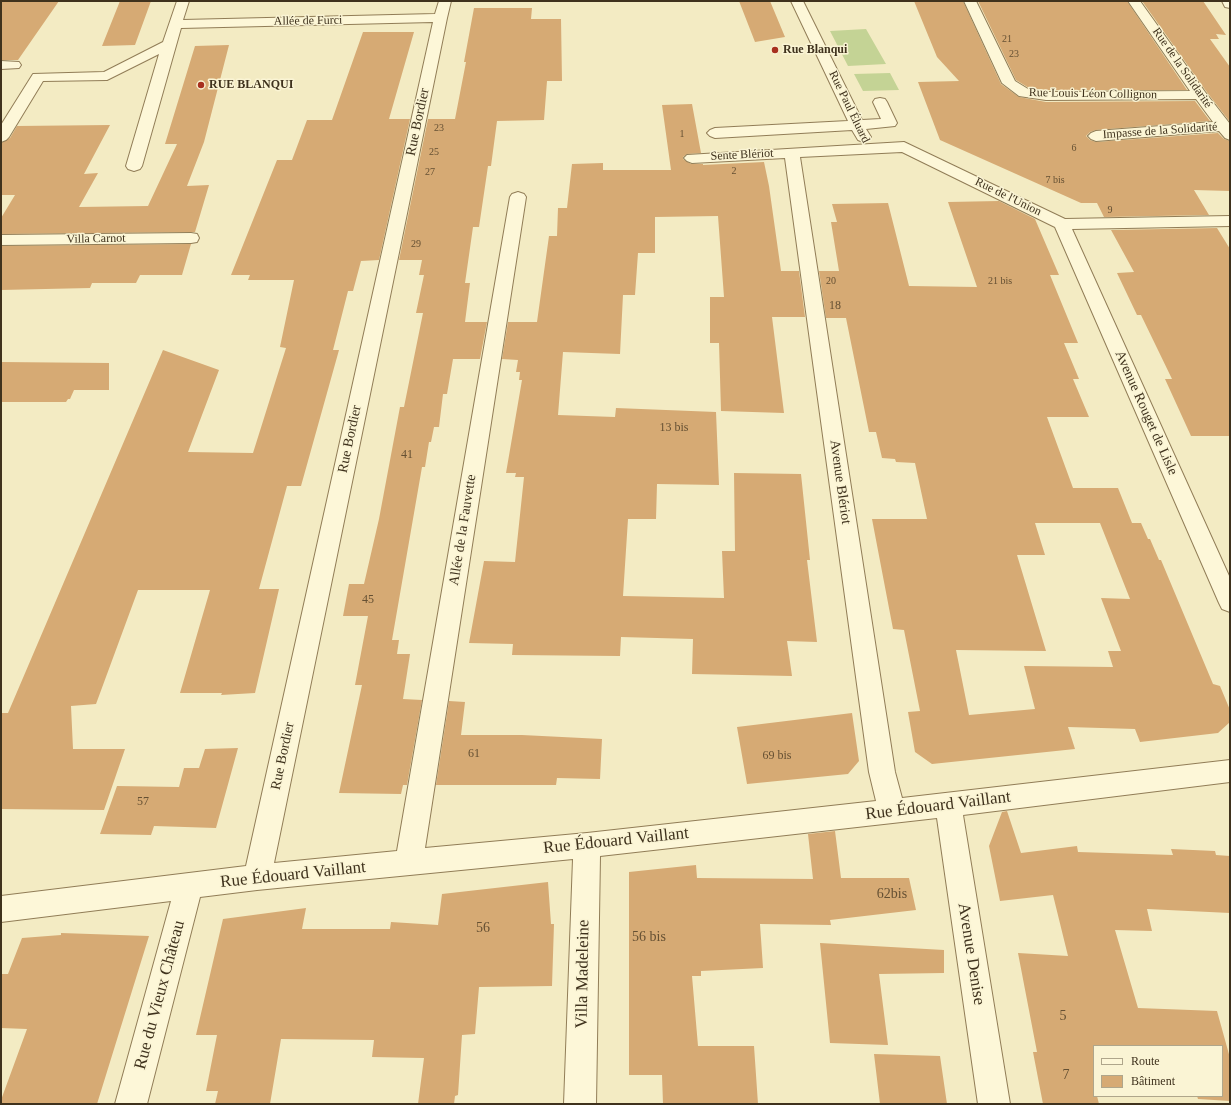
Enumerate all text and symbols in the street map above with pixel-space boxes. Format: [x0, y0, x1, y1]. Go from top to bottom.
street label: Allée de Furci [274, 13, 342, 29]
street label: Rue de la Solidarité [1149, 25, 1215, 111]
house number: 21 [1002, 33, 1012, 45]
place label: Rue Blanqui [783, 43, 847, 57]
marker: Rue Blanqui [770, 45, 780, 55]
house number: 23 [1009, 48, 1019, 60]
street label: Rue Paul Éluard [825, 68, 873, 146]
place label: RUE BLANQUI [209, 78, 293, 92]
marker: RUE BLANQUI [196, 80, 206, 90]
street label: Rue Louis Léon Collignon [1029, 86, 1157, 102]
street label: Rue Bordier [403, 87, 433, 157]
street label: Impasse de la Solidarité [1102, 120, 1218, 142]
house number: 23 [434, 122, 444, 134]
house number: 1 [680, 128, 684, 140]
house number: 6 [1072, 142, 1076, 154]
house number: 25 [429, 146, 439, 158]
street label: Sente Blériot [710, 146, 774, 164]
house number: 2 [732, 165, 736, 177]
house number: 27 [425, 166, 435, 178]
house number: 7 bis [1045, 174, 1065, 186]
street label: Rue de l'Union [972, 175, 1044, 219]
house number: 9 [1108, 204, 1112, 216]
street label: Villa Carnot [66, 231, 126, 247]
house number: 29 [411, 238, 421, 250]
house number: 20 [826, 275, 836, 287]
house number: 21 bis [988, 275, 1012, 287]
house number: 18 [829, 299, 841, 313]
street label: Avenue Rouget de Lisle [1111, 348, 1181, 478]
street label: Rue Bordier [335, 404, 365, 474]
house number: 13 bis [659, 421, 689, 435]
street label: Avenue Blériot [826, 439, 854, 525]
house number: 41 [401, 448, 413, 462]
street label: Allée de la Fauvette [446, 473, 480, 587]
house number: 45 [362, 593, 374, 607]
street label: Rue Bordier [268, 721, 298, 791]
house number: 61 [468, 747, 480, 761]
house number: 69 bis [762, 749, 792, 763]
street label: Rue Édouard Vaillant [864, 787, 1012, 825]
house number: 57 [137, 795, 149, 809]
street label: Rue Édouard Vaillant [542, 823, 690, 859]
street label: Rue Édouard Vaillant [219, 857, 367, 893]
house number: 62bis [877, 886, 907, 902]
street label: Avenue Denise [953, 902, 989, 1006]
street label: Rue du Vieux Château [130, 918, 190, 1072]
street label: Villa Madeleine [572, 919, 594, 1029]
house number: 56 [476, 920, 490, 936]
house number: 56 bis [632, 929, 666, 945]
house number: 5 [1060, 1008, 1066, 1024]
legend [1093, 1045, 1223, 1097]
text: Route [1131, 1054, 1160, 1068]
house number: 7 [1062, 1067, 1070, 1083]
text: Bâtiment [1131, 1074, 1175, 1088]

